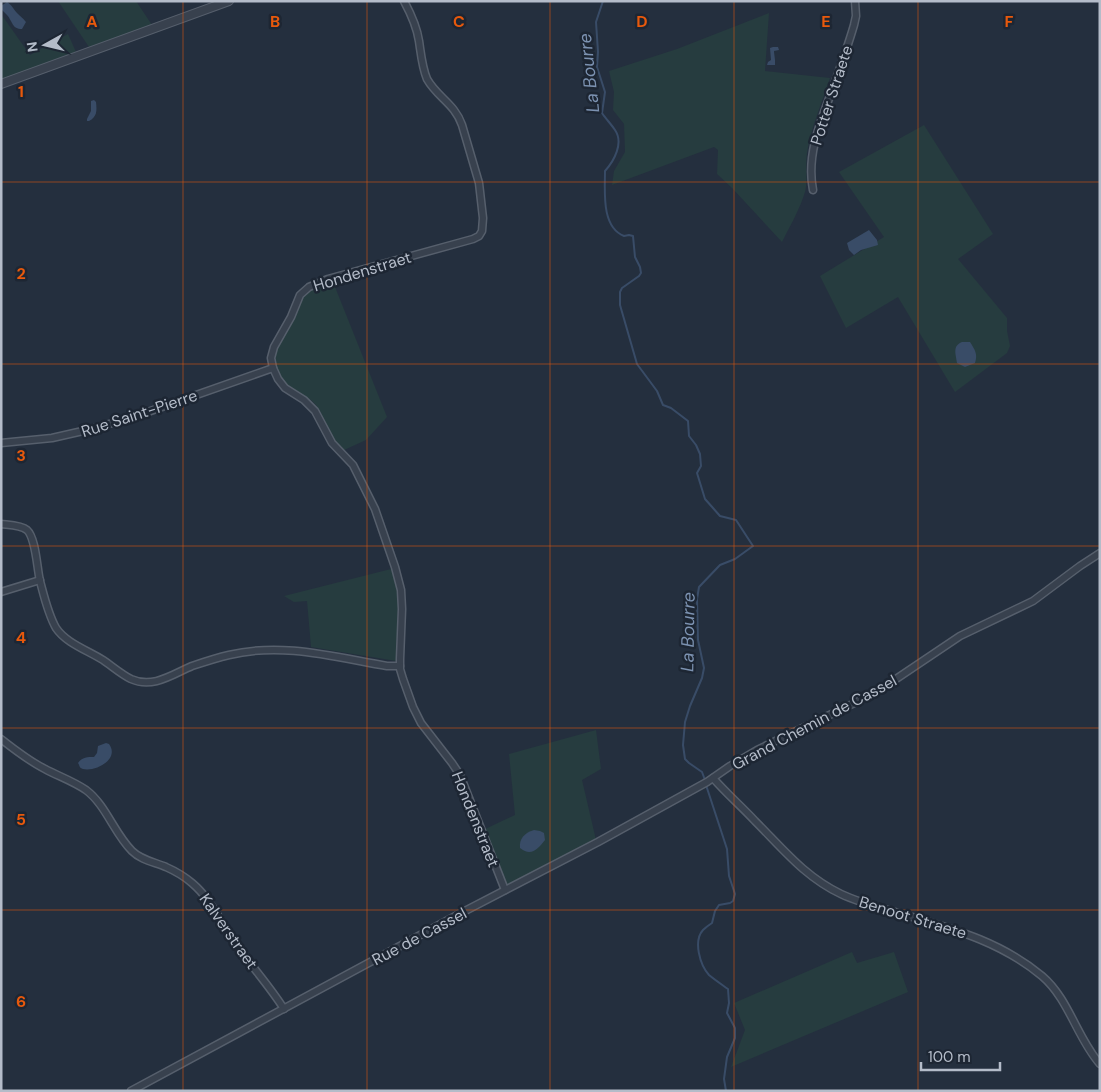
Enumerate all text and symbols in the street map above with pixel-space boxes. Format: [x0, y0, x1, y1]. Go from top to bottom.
text: A [86, 11, 98, 32]
text: B [270, 11, 280, 32]
text: C [453, 11, 465, 32]
text: D [636, 11, 648, 32]
text: E [821, 11, 831, 32]
text: F [1005, 11, 1014, 32]
north arrow [20, 20, 70, 70]
water label: La Bourre [573, 32, 605, 114]
text: N [23, 40, 42, 53]
street label: Potter Straete [805, 43, 857, 148]
text: 1 [18, 81, 24, 102]
street label: Hondenstraet [311, 247, 414, 296]
text: 2 [16, 263, 26, 284]
street label: Rue Saint-Pierre [78, 385, 200, 442]
text: 3 [16, 445, 26, 466]
water label: La Bourre [675, 592, 701, 672]
text: 4 [16, 627, 26, 648]
street label: Grand Chemin de Cassel [728, 670, 900, 775]
street label: Hondenstraet [447, 768, 504, 870]
text: 5 [16, 809, 26, 830]
street label: Kalverstraet [195, 889, 262, 973]
street label: Benoot Straete [857, 891, 969, 944]
street label: Rue de Cassel [368, 903, 470, 970]
text: 6 [16, 991, 26, 1012]
scale bar [921, 1040, 1000, 1072]
text: 100 m [928, 1047, 971, 1067]

